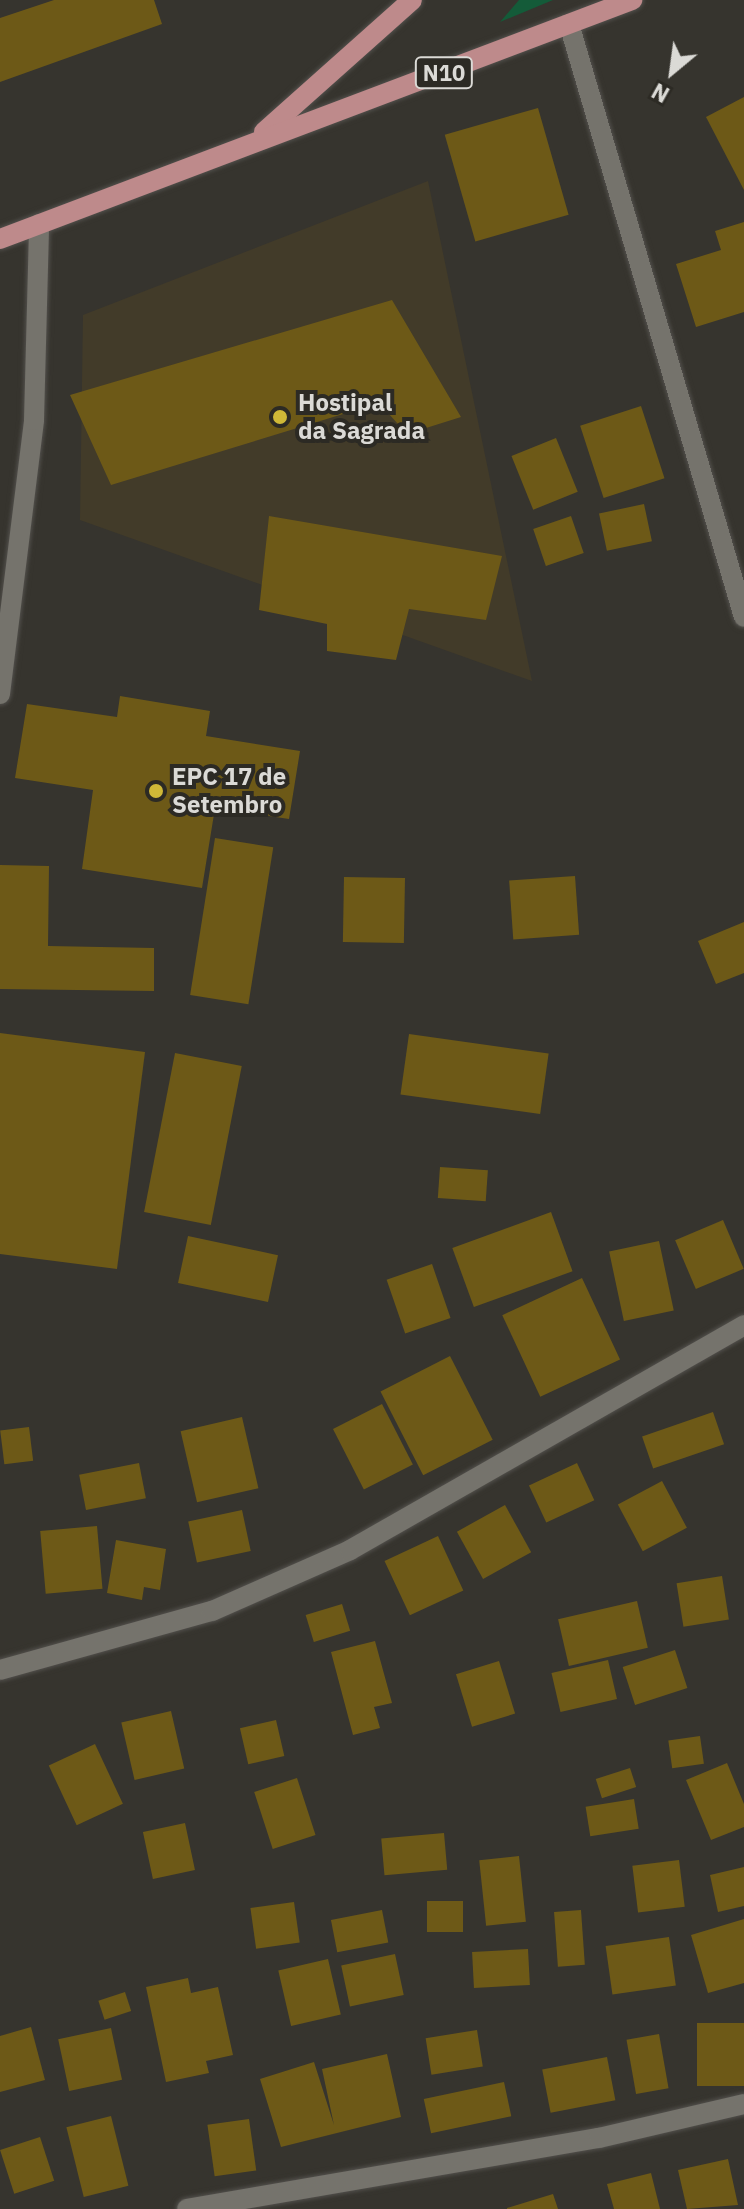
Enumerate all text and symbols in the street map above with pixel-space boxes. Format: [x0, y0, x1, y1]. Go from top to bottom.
north arrow [632, 32, 712, 112]
road number: N10 [414, 55, 474, 91]
text: N [646, 77, 674, 110]
place label: Hostipal da Sagrada [298, 389, 425, 445]
marker: Hostipal da Sagrada [269, 406, 291, 428]
place label: EPC 17 de Setembro [172, 763, 286, 819]
marker: EPC 17 de Setembro [147, 782, 165, 800]

